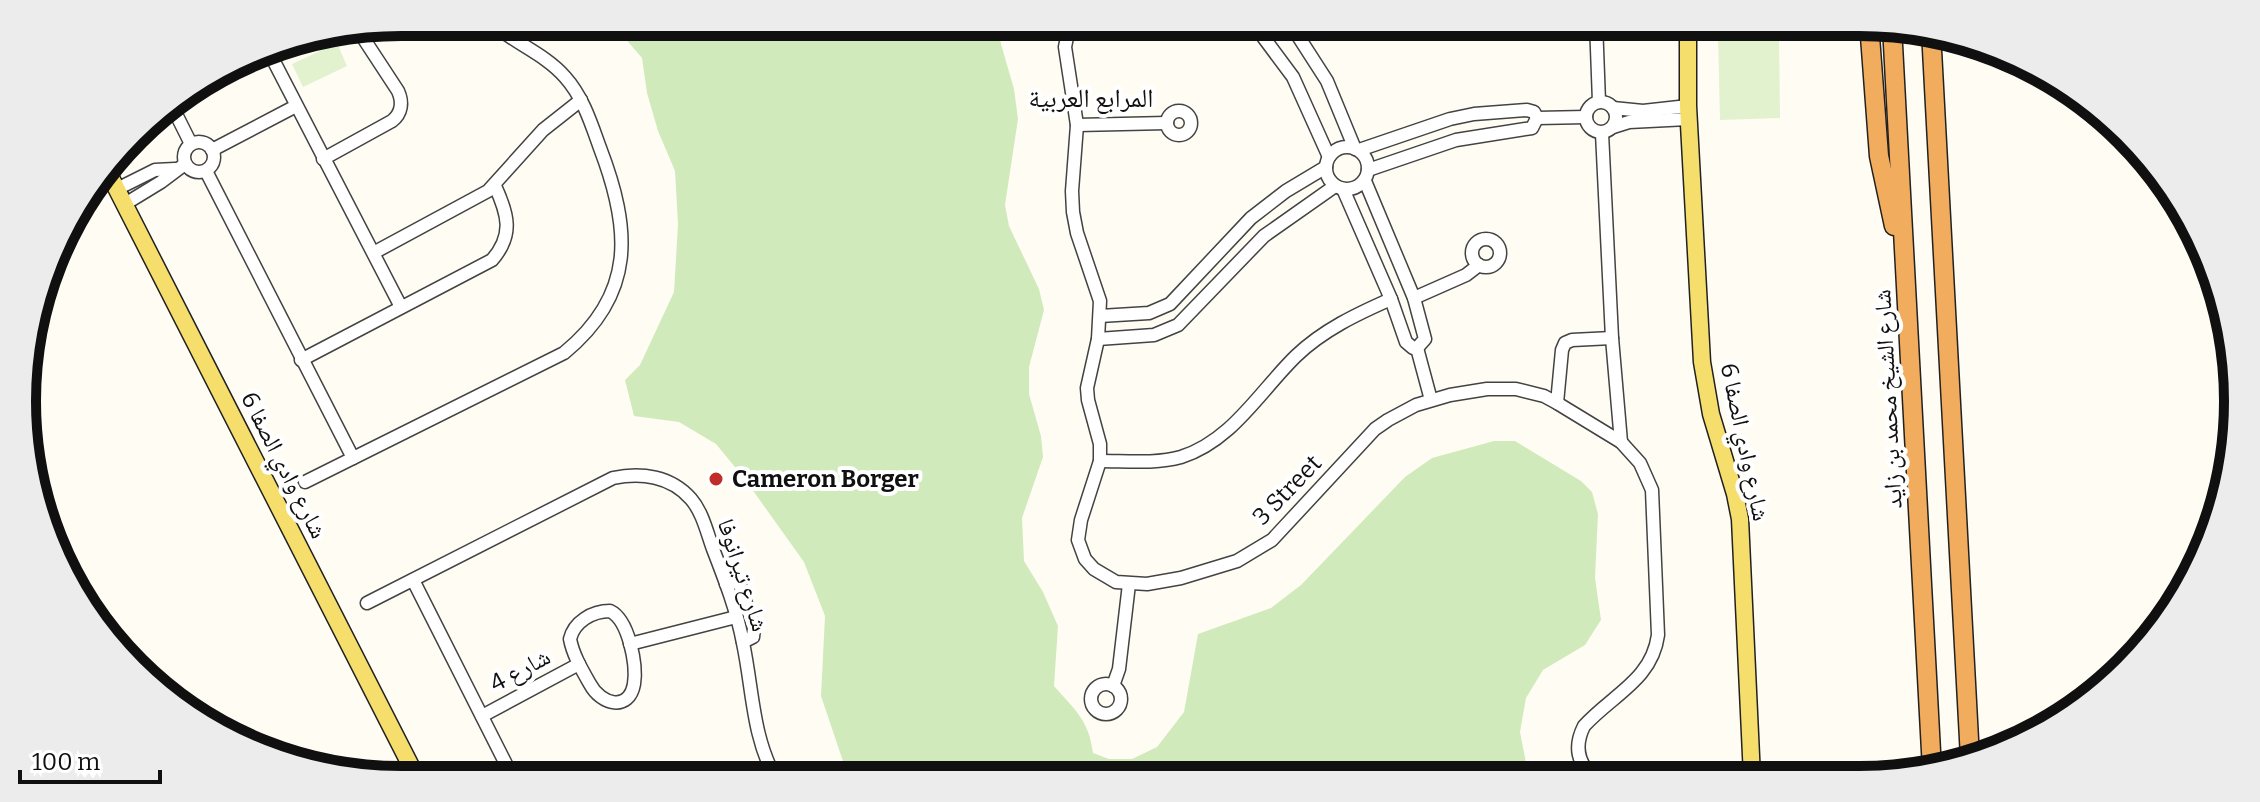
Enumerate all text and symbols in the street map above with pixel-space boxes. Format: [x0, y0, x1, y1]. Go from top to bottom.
district label: المرابع العربية [1028, 83, 1154, 115]
street label: شارع الشيخ محمد بن زايد [1868, 289, 1909, 509]
street label: شارع وادي الصفا 6 [1710, 361, 1775, 525]
street label: شارع وادي الصفا 6 [231, 387, 333, 545]
street label: 3 Street [1247, 449, 1327, 531]
place label: Cameron Borger [732, 465, 919, 493]
marker: Cameron Borger [707, 470, 725, 488]
street label: شارع تيرانوفا [711, 515, 774, 635]
street label: شارع 4 [485, 643, 556, 698]
scale bar [20, 734, 160, 784]
text: 100 m [32, 748, 100, 776]

